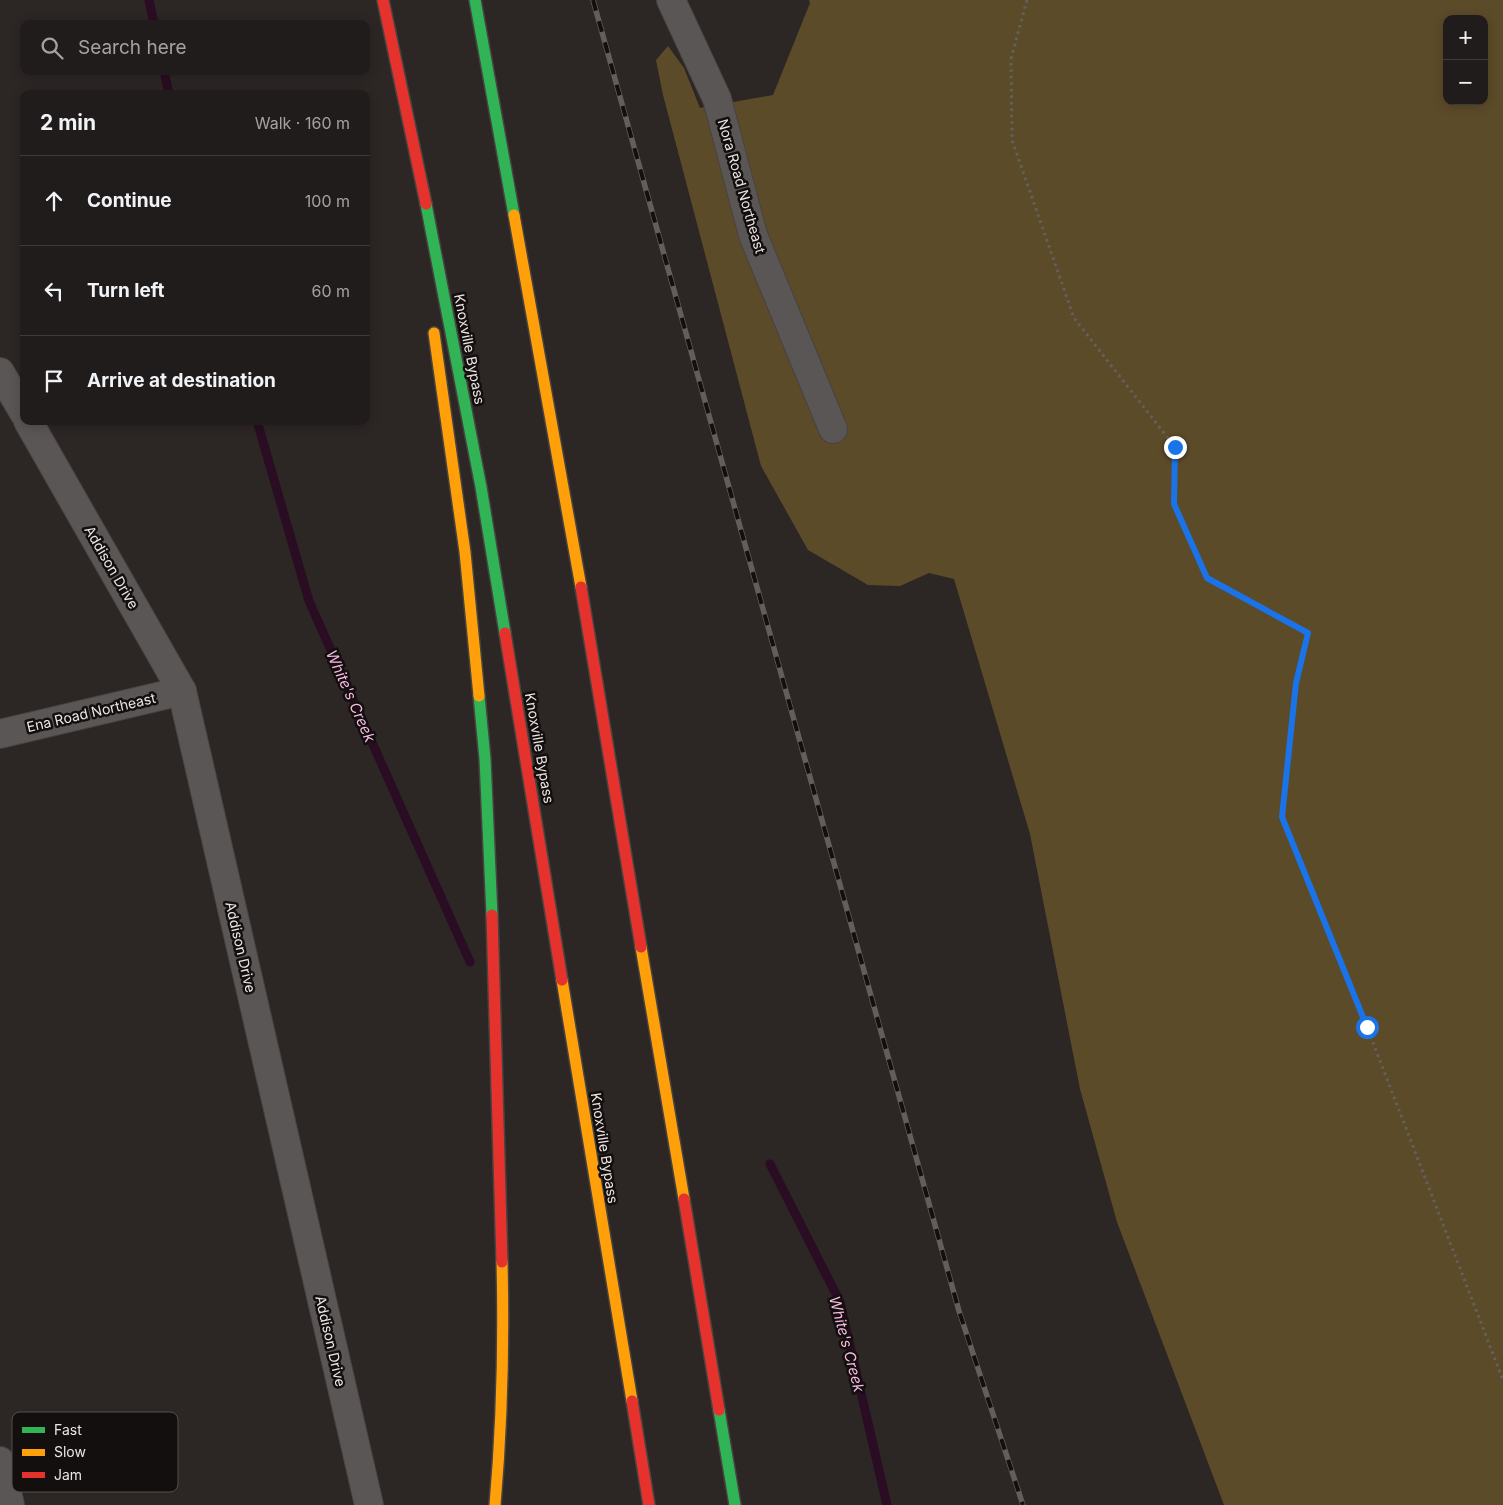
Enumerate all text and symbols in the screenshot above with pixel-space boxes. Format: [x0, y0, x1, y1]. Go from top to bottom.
map controls [1443, 15, 1488, 105]
button: + [1443, 15, 1488, 60]
search box [20, 20, 370, 75]
icon: search [38, 34, 66, 62]
text: Search here [78, 36, 187, 59]
button: − [1443, 60, 1488, 105]
text: 2 min [40, 110, 96, 135]
text: Walk · 160 m [255, 113, 350, 133]
street label: Nora Road Northeast [715, 117, 769, 256]
icon: ahead [40, 187, 68, 215]
text: Continue [87, 189, 172, 212]
text: 100 m [305, 191, 350, 211]
icon: left [40, 277, 68, 305]
text: Turn left [87, 279, 165, 302]
text: 60 m [311, 281, 350, 301]
street label: Knoxville Bypass [451, 292, 489, 406]
icon: arrive [40, 367, 68, 395]
text: Arrive at destination [87, 369, 276, 392]
route end [1164, 436, 1187, 459]
street label: Addison Drive [81, 523, 143, 611]
water label: White's Creek [322, 647, 380, 746]
street label: Ena Road Northeast [25, 689, 157, 735]
street label: Knoxville Bypass [522, 691, 558, 805]
street label: Addison Drive [222, 900, 260, 994]
route start [1356, 1016, 1379, 1039]
street label: Knoxville Bypass [588, 1091, 622, 1205]
street label: Addison Drive [312, 1294, 350, 1388]
water label: White's Creek [825, 1294, 869, 1395]
legend [12, 1412, 178, 1492]
text: Fast [54, 1421, 82, 1438]
text: Slow [54, 1443, 86, 1460]
text: Jam [54, 1466, 82, 1483]

